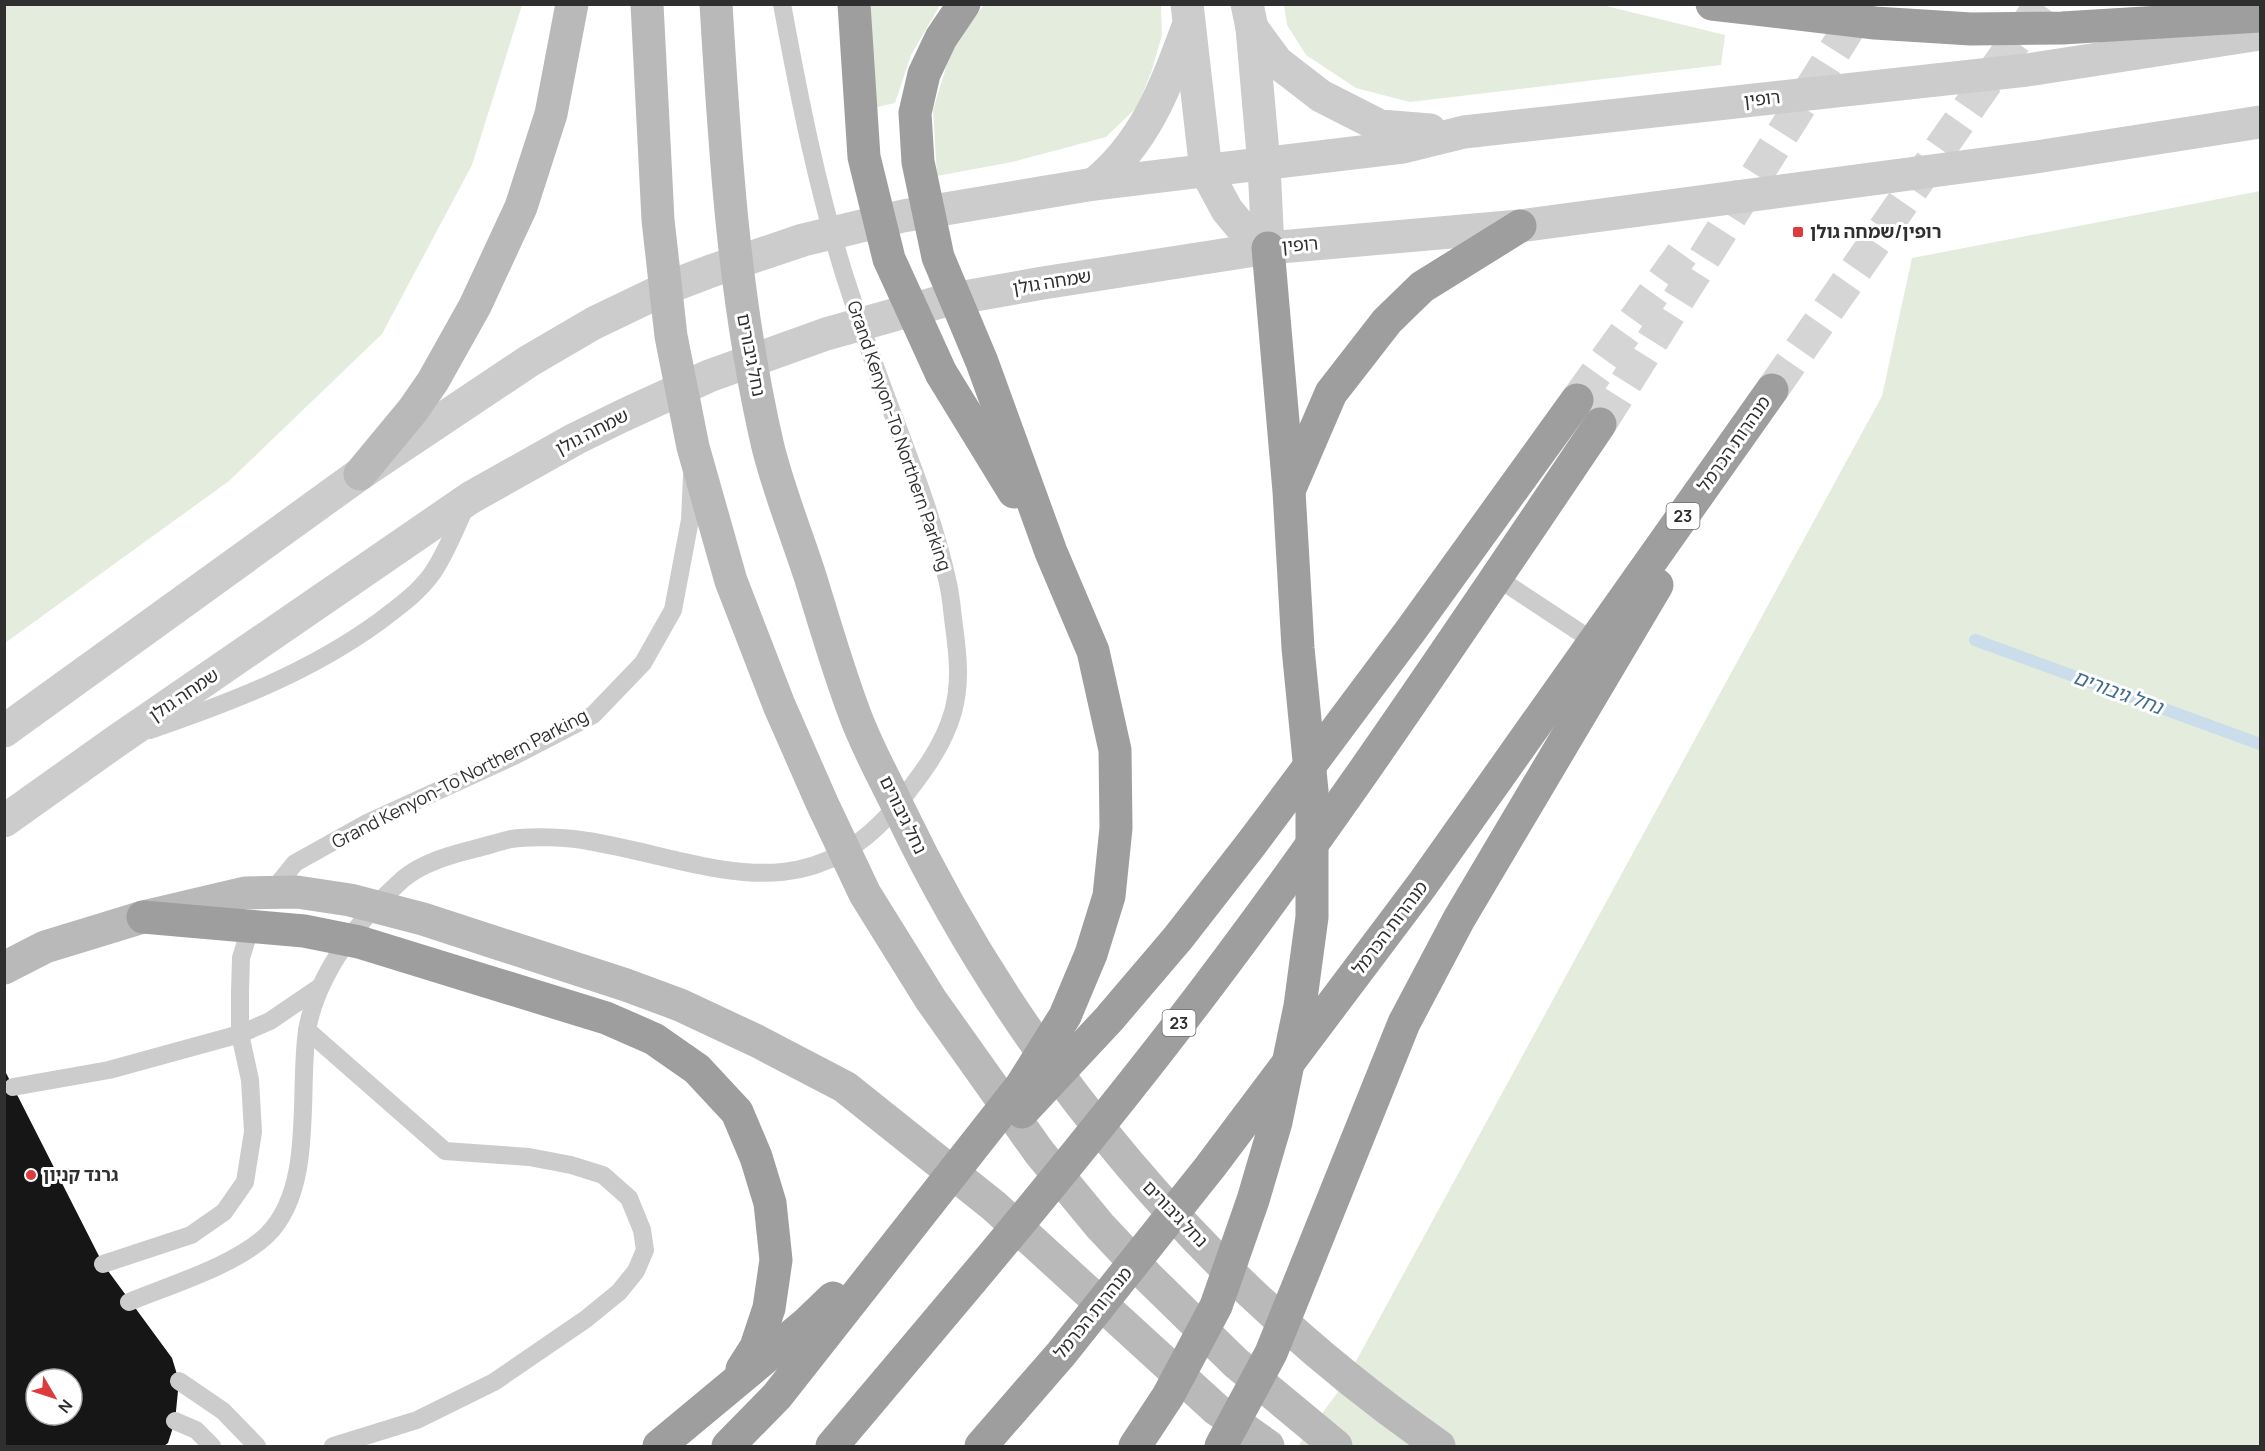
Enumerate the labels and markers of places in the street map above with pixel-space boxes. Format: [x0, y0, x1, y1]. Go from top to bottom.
place label: רופין/שמחה גולן [1810, 219, 1941, 243]
marker: רופין/שמחה גולן [1791, 225, 1805, 239]
place label: גרנד קניון [43, 1162, 119, 1186]
marker: גרנד קניון [24, 1168, 38, 1182]

